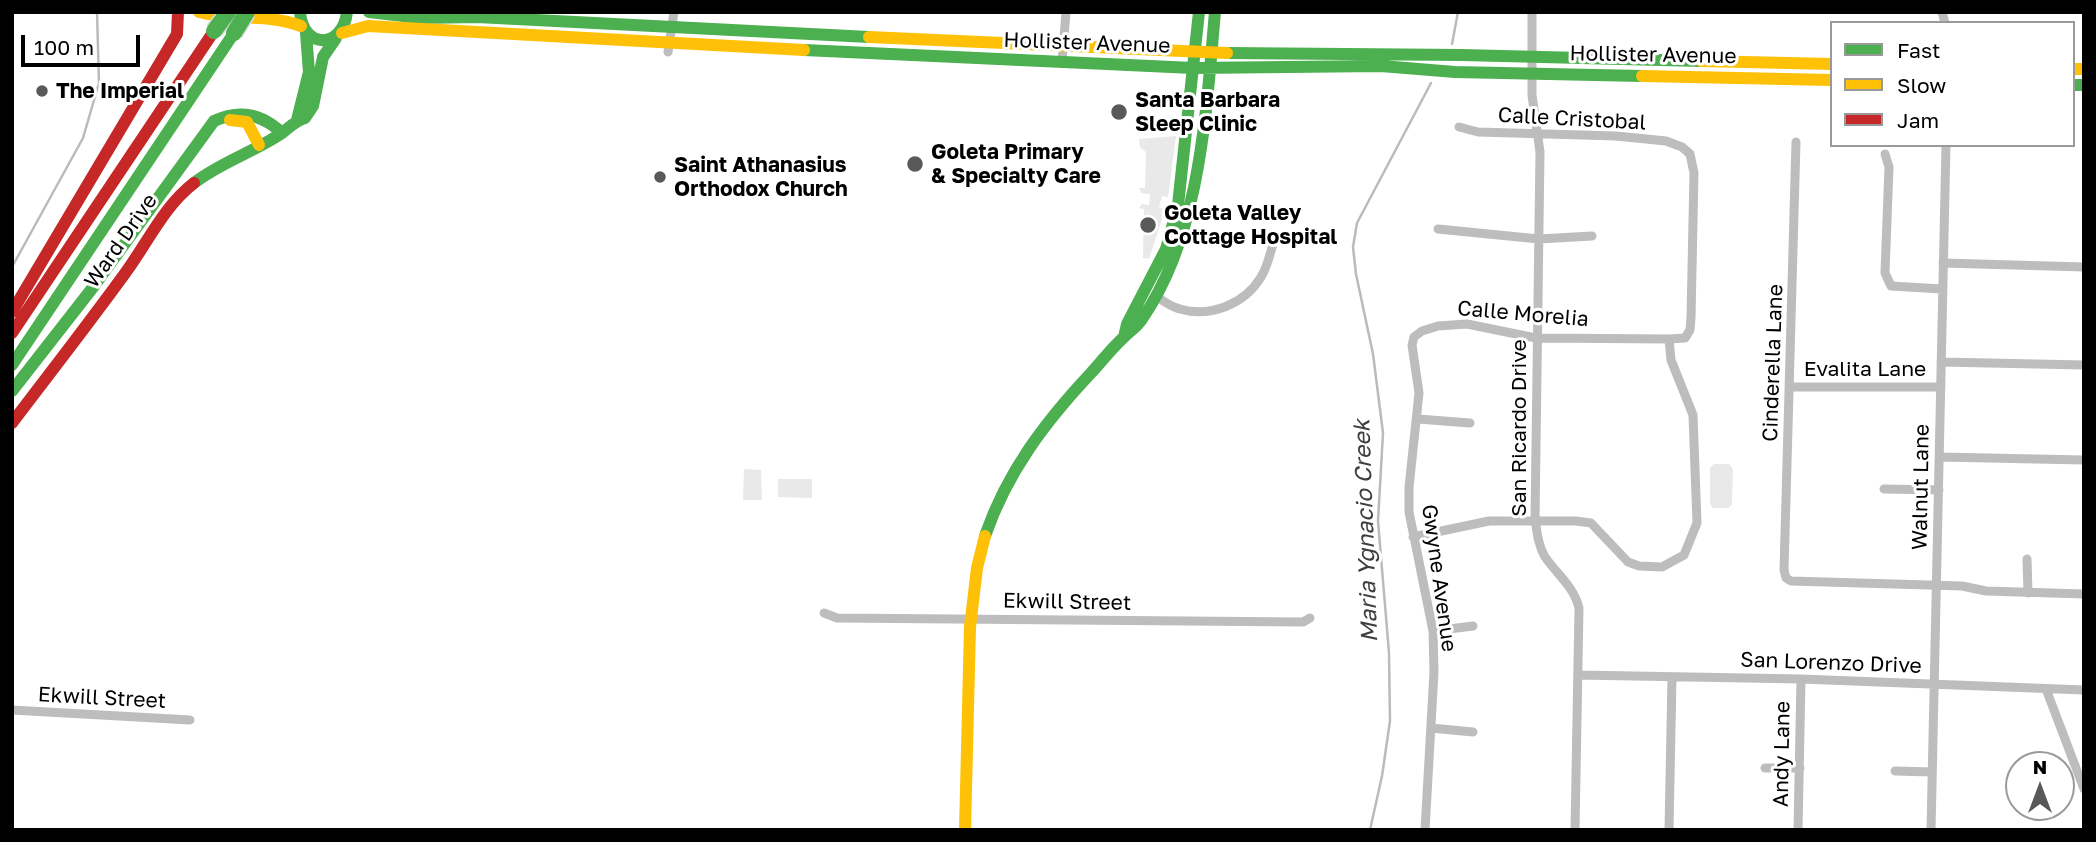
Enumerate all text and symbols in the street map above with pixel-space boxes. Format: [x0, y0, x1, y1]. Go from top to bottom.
scale bar [24, 21, 144, 65]
legend [1830, 21, 2075, 147]
street label: Hollister Avenue [1003, 27, 1171, 59]
text: 100 m [34, 34, 94, 60]
text: Fast [1897, 37, 1940, 63]
street label: Hollister Avenue [1569, 41, 1737, 69]
text: Slow [1897, 72, 1946, 98]
place label: The Imperial [56, 78, 184, 104]
marker: The Imperial [34, 83, 50, 99]
place label: Santa Barbara Sleep Clinic [1135, 87, 1280, 137]
marker: Santa Barbara Sleep Clinic [1109, 102, 1129, 122]
street label: Calle Cristobal [1497, 103, 1647, 135]
text: Jam [1897, 107, 1939, 133]
place label: Goleta Primary & Specialty Care [931, 139, 1101, 189]
place label: Saint Athanasius Orthodox Church [674, 152, 848, 202]
marker: Goleta Primary & Specialty Care [905, 154, 925, 174]
marker: Saint Athanasius Orthodox Church [652, 169, 668, 185]
street label: Ward Drive [79, 189, 163, 293]
place label: Goleta Valley Cottage Hospital [1164, 200, 1337, 250]
marker: Goleta Valley Cottage Hospital [1138, 215, 1158, 235]
street label: Cinderella Lane [1758, 284, 1788, 442]
street label: Calle Morelia [1456, 296, 1590, 332]
street label: San Ricardo Drive [1506, 339, 1532, 517]
street label: Evalita Lane [1804, 356, 1926, 382]
water label: Maria Ygnacio Creek [1348, 419, 1384, 643]
street label: Walnut Lane [1907, 424, 1935, 550]
street label: Gwyne Avenue [1416, 503, 1462, 653]
street label: Ekwill Street [1003, 588, 1131, 616]
street label: San Lorenzo Drive [1740, 647, 1922, 679]
street label: Ekwill Street [37, 682, 167, 714]
street label: Andy Lane [1768, 701, 1796, 807]
north arrow [2005, 751, 2075, 821]
text: N [2033, 755, 2047, 778]

